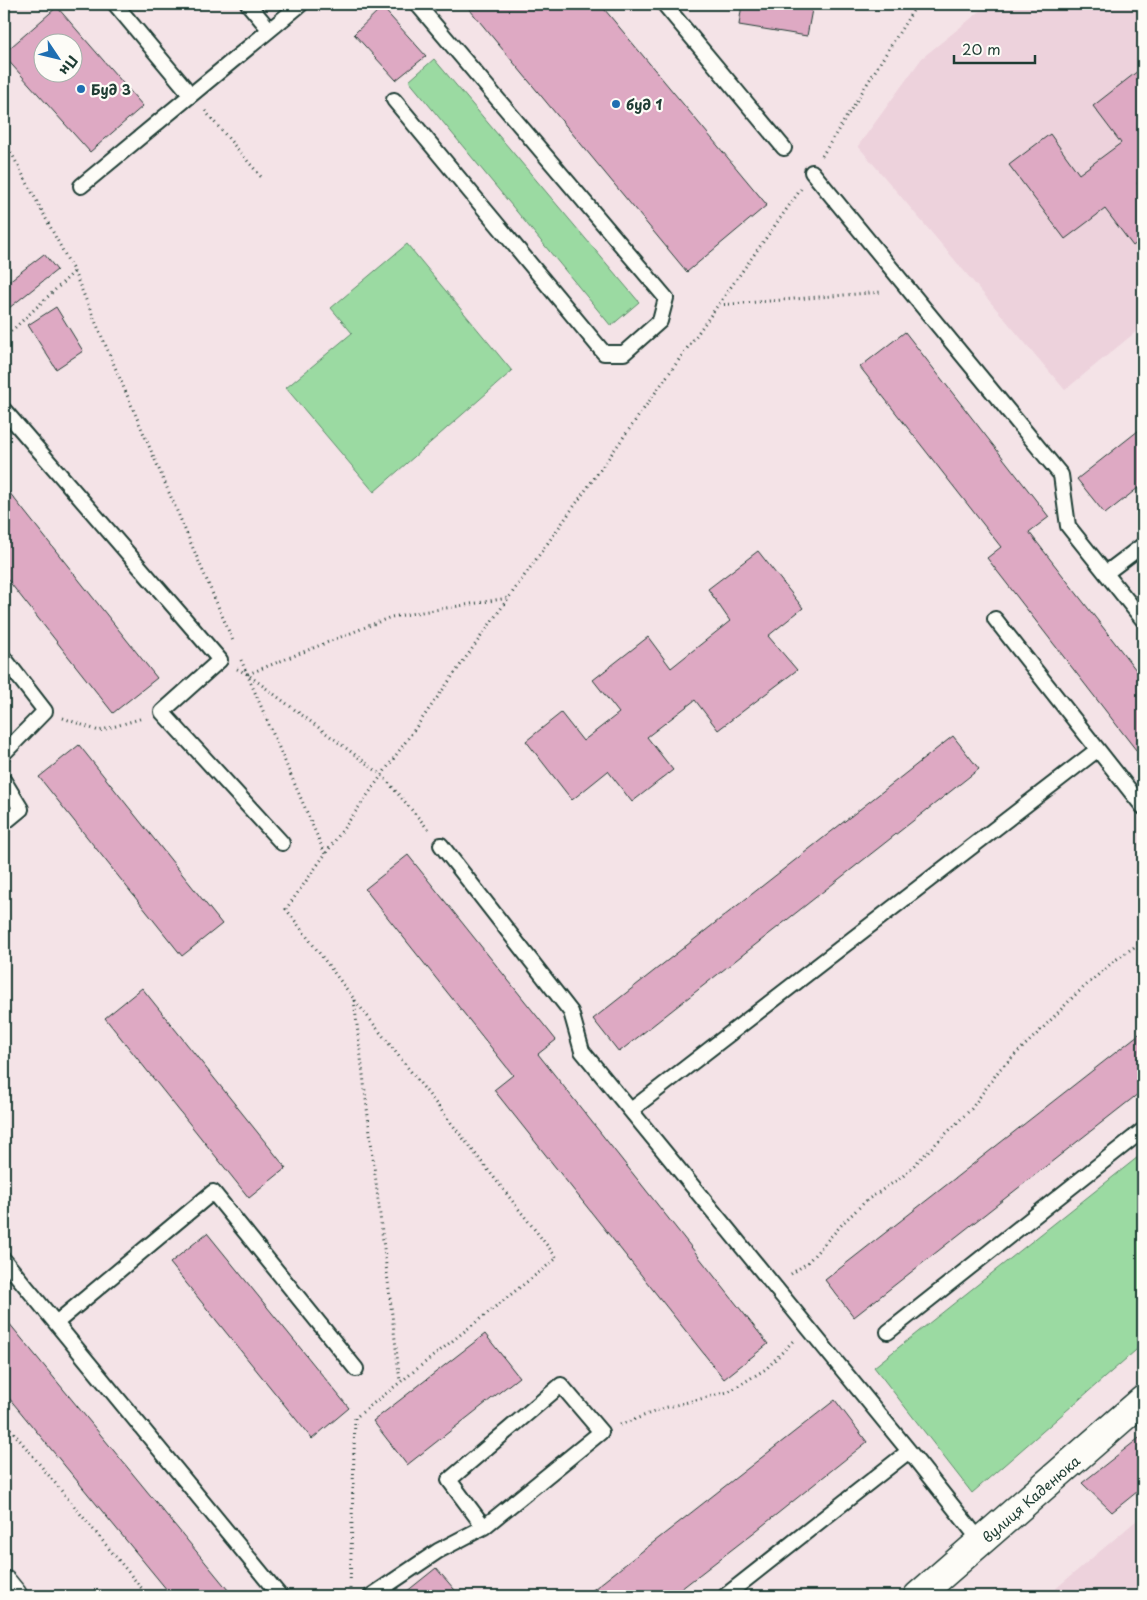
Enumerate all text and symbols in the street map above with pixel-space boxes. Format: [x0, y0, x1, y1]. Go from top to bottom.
north arrow [32, 32, 82, 82]
scale bar [954, 32, 1036, 64]
text: 20 m [962, 37, 1001, 60]
text: Пн [55, 51, 83, 80]
place label: Буд 3 [91, 79, 131, 100]
marker: Буд 3 [75, 83, 87, 95]
place label: буд 1 [626, 94, 662, 115]
marker: буд 1 [610, 98, 622, 110]
street label: вулиця Каденюка [977, 1450, 1085, 1547]

